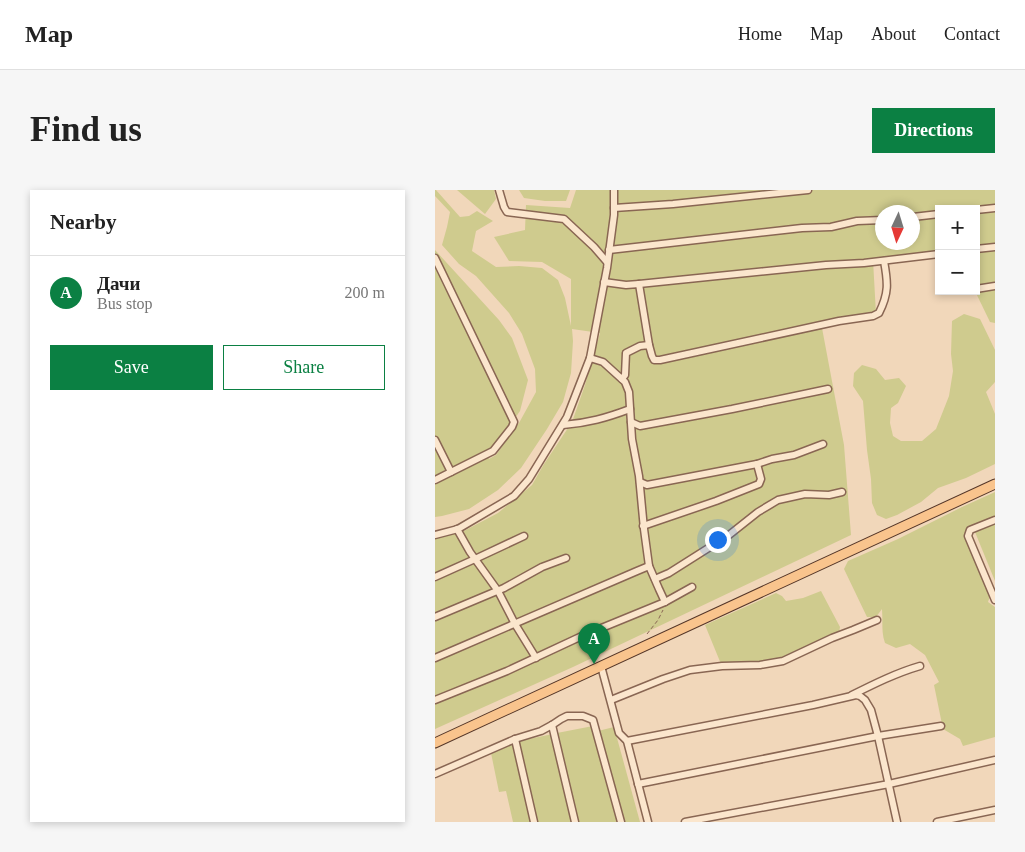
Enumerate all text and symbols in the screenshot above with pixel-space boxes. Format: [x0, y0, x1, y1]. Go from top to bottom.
text: Map [25, 21, 73, 47]
text: Home [738, 24, 782, 44]
text: Map [810, 24, 843, 44]
text: About [871, 24, 916, 44]
text: Contact [944, 24, 1000, 44]
button: Directions [872, 108, 995, 153]
text: Find us [30, 110, 142, 149]
north arrow [875, 205, 920, 250]
map controls [935, 205, 980, 295]
button: + [935, 205, 980, 250]
text: Nearby [50, 210, 117, 234]
button: − [935, 250, 980, 295]
text: Дачи [97, 273, 140, 294]
text: A [60, 284, 72, 301]
text: 200 m [345, 284, 385, 301]
text: Bus stop [97, 295, 153, 312]
button: Save [50, 345, 213, 390]
button: Share [223, 345, 385, 390]
your location [705, 527, 731, 553]
pin: A [578, 623, 610, 664]

